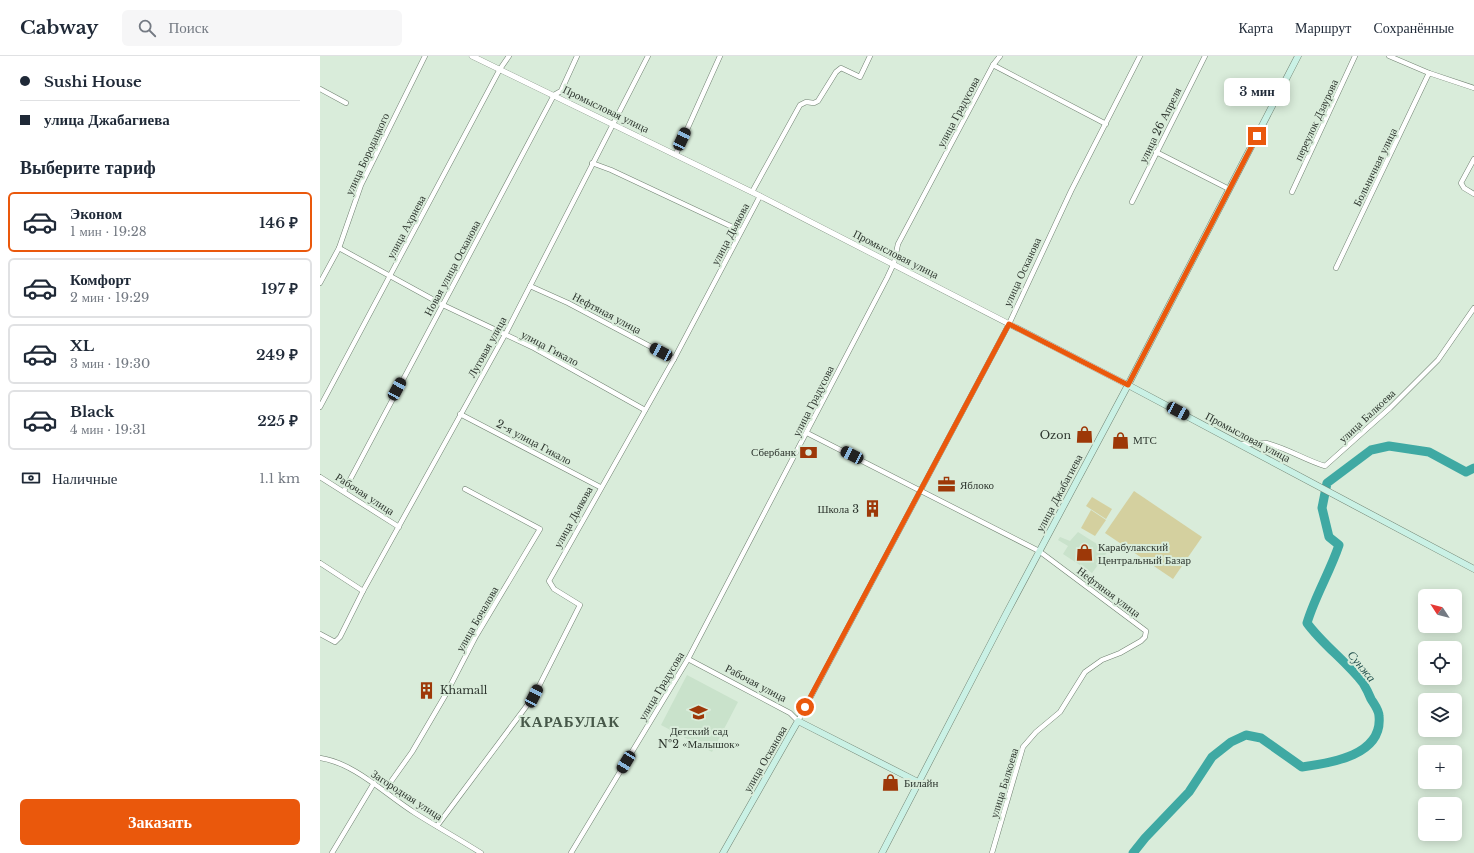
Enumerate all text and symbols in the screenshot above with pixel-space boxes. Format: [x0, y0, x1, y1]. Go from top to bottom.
search box [122, 10, 402, 46]
text: Cabway [20, 16, 98, 39]
icon: search [136, 17, 158, 39]
text: Поиск [168, 18, 209, 37]
text: Карта [1238, 19, 1273, 37]
text: Маршрут [1295, 19, 1351, 37]
text: Сохранённые [1373, 19, 1454, 37]
text: Sushi House [44, 72, 142, 91]
street label: улица Градусова [934, 74, 982, 150]
street label: переулок Дзаурова [1291, 77, 1341, 163]
callout: 3 мин [1224, 78, 1290, 106]
street label: Промысловая улица [561, 82, 652, 136]
text: 3 мин [1239, 83, 1275, 100]
street label: улица 26 Апреля [1136, 85, 1184, 165]
text: улица Джабагиева [44, 110, 170, 129]
street label: улица Бородацкого [342, 110, 392, 197]
street label: Больничная улица [1350, 125, 1400, 209]
car [671, 126, 693, 152]
route end [1248, 127, 1266, 145]
text: Выберите тариф [20, 157, 156, 179]
street label: улица Ахриева [383, 193, 429, 261]
street label: улица Дьякова [708, 201, 752, 267]
icon: car [22, 204, 58, 240]
text: Эконом [70, 204, 122, 223]
text: 146 ₽ [259, 213, 298, 232]
street label: Новая улица Осканова [421, 218, 483, 318]
text: 1 мин · 19:28 [70, 223, 147, 240]
street label: Промысловая улица [851, 226, 941, 282]
street label: улица Осканова [1000, 235, 1044, 309]
icon: car [22, 270, 58, 306]
text: Комфорт [70, 270, 131, 289]
text: 197 ₽ [261, 279, 298, 298]
text: 2 мин · 19:29 [70, 289, 149, 306]
street label: Нефтяная улица [570, 289, 644, 337]
street label: Луговая улица [464, 314, 510, 380]
street label: улица Гикало [519, 327, 582, 369]
icon: car [22, 336, 58, 372]
text: XL [70, 336, 94, 355]
car [648, 341, 674, 363]
text: 249 ₽ [256, 345, 298, 364]
text: 3 мин · 19:30 [70, 355, 150, 372]
street label: улица Градусова [789, 363, 837, 439]
car [386, 376, 408, 402]
street label: улица Балкоева [1336, 386, 1398, 446]
car [1165, 400, 1191, 422]
icon: car [22, 402, 58, 438]
text: Black [70, 402, 114, 421]
street label: Промысловая улица [1203, 409, 1293, 465]
text: 225 ₽ [257, 411, 298, 430]
street label: 2-я улица Гикало [494, 416, 575, 468]
text: 4 мин · 19:31 [70, 421, 146, 438]
shop icon: Ozon [1074, 425, 1094, 445]
place label: Ozon [1040, 428, 1071, 442]
shop icon: МТС [1110, 430, 1130, 450]
place label: МТС [1133, 433, 1157, 447]
bank icon: Сбербанк [799, 442, 819, 462]
car [839, 444, 865, 466]
place label: Сбербанк [751, 445, 797, 459]
street label: улица Джабагиева [1033, 452, 1085, 534]
icon: cash [20, 467, 42, 489]
text: Наличные [52, 469, 117, 488]
text: 1.1 km [259, 470, 300, 487]
street label: Рабочая улица [333, 470, 397, 518]
office icon: Яблоко [937, 475, 957, 495]
place label: Яблоко [960, 478, 994, 492]
street label: улица Дьякова [550, 484, 596, 550]
building icon: Школа 3 [862, 499, 882, 519]
place label: Школа 3 [817, 502, 859, 516]
place label: Карабулакский Центральный Базар [1098, 540, 1191, 567]
shop icon: Карабулакский Центральный Базар [1075, 543, 1095, 563]
street label: Нефтяная улица [1074, 564, 1144, 621]
street label: улица Бочалова [453, 584, 501, 654]
north arrow [1418, 589, 1462, 633]
map controls [1418, 589, 1462, 841]
button: locate [1418, 641, 1462, 685]
water label: Сунжа [1345, 647, 1379, 685]
street label: улица Градусова [635, 649, 687, 723]
street label: Рабочая улица [723, 661, 789, 705]
building icon: Khamall [417, 680, 437, 700]
place label: Khamall [440, 683, 488, 697]
car [523, 683, 545, 709]
button: layers [1418, 693, 1462, 737]
route start [796, 698, 814, 716]
school or university icon: Детский сад №2 «Малышок» [689, 703, 709, 723]
district label: КАРАБУЛАК [520, 712, 620, 731]
street label: улица Осканова [740, 723, 790, 795]
place label: Детский сад №2 «Малышок» [658, 724, 740, 751]
button: + [1418, 745, 1462, 789]
street label: улица Балкоева [987, 746, 1021, 820]
car [615, 749, 637, 775]
street label: Загородная улица [369, 767, 446, 823]
shop icon: Билайн [881, 773, 901, 793]
place label: Билайн [904, 776, 938, 790]
button: − [1418, 797, 1462, 841]
button: Заказать [20, 799, 300, 845]

